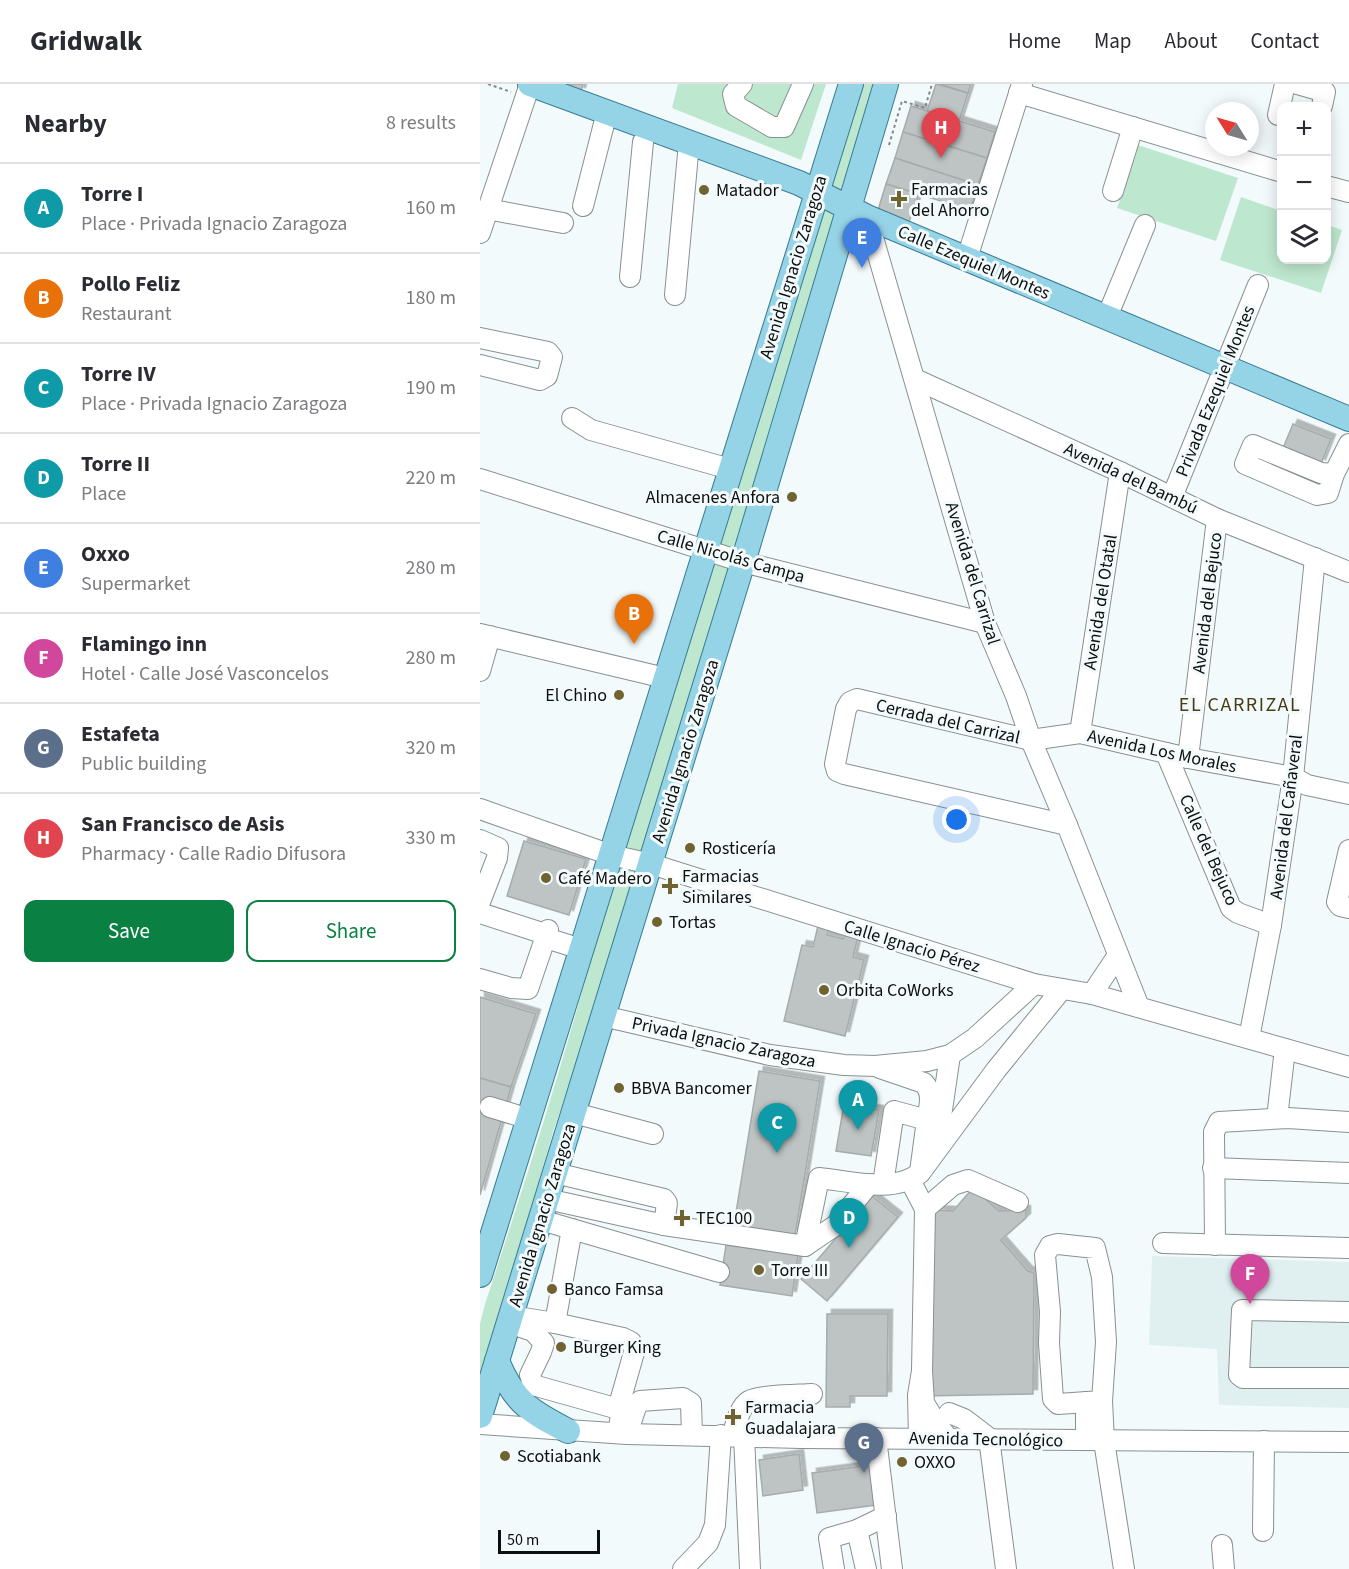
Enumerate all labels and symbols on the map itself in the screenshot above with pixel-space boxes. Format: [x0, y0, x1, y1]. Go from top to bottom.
north arrow [1205, 102, 1259, 156]
pin: H [922, 109, 960, 158]
street label: Avenida Ignacio Zaragoza [754, 172, 833, 362]
place label: Farmacias del Ahorro [911, 177, 990, 223]
place label: Matador [716, 178, 779, 203]
marker: Matador [697, 183, 711, 197]
marker: Farmacias del Ahorro [892, 192, 906, 206]
pin: E [842, 218, 881, 268]
street label: Calle Ezequiel Montes [894, 219, 1054, 306]
street label: Privada Ezequiel Montes [1170, 302, 1261, 481]
street label: Avenida del Bambú [1060, 436, 1202, 520]
place label: Almacenes Anfora [646, 485, 780, 510]
marker: Almacenes Anfora [785, 490, 799, 504]
street label: Avenida del Carrizal [939, 499, 1006, 648]
street label: Calle Nicolás Campa [654, 523, 808, 590]
street label: Avenida del Bejuco [1186, 531, 1229, 675]
street label: Avenida del Otatal [1077, 533, 1124, 672]
pin: B [614, 594, 654, 644]
street label: Avenida Ignacio Zaragoza [646, 656, 725, 846]
place label: El Chino [545, 683, 607, 708]
marker: El Chino [612, 688, 626, 702]
district label: EL CARRIZAL [1179, 691, 1301, 719]
street label: Cerrada del Carrizal [873, 693, 1022, 750]
street label: Avenida Los Morales [1085, 723, 1239, 780]
street label: Avenida del Cañaveral [1264, 733, 1309, 901]
street label: Calle del Bejuco [1173, 791, 1244, 910]
your location [942, 805, 971, 834]
place label: Rosticería [702, 836, 776, 861]
marker: Rosticería [683, 841, 697, 855]
place label: Farmacias Similares [682, 864, 759, 910]
place label: Café Madero [558, 866, 652, 891]
marker: Café Madero [539, 871, 553, 885]
marker: Farmacias Similares [663, 879, 677, 893]
place label: Tortas [669, 910, 716, 935]
street label: Calle Ignacio Pérez [841, 914, 983, 979]
marker: Tortas [650, 915, 664, 929]
place label: Orbita CoWorks [836, 978, 954, 1003]
marker: Orbita CoWorks [817, 983, 831, 997]
street label: Privada Ignacio Zaragoza [630, 1011, 818, 1074]
place label: BBVA Bancomer [631, 1076, 752, 1101]
pin: A [838, 1080, 878, 1130]
marker: BBVA Bancomer [612, 1081, 626, 1095]
pin: C [758, 1104, 796, 1153]
street label: Avenida Ignacio Zaragoza [503, 1120, 582, 1310]
pin: D [830, 1198, 868, 1248]
place label: TEC100 [696, 1206, 752, 1231]
marker: TEC100 [673, 1209, 691, 1227]
pin: F [1230, 1254, 1270, 1304]
place label: Torre III [771, 1258, 828, 1283]
marker: Torre III [752, 1263, 766, 1277]
place label: Banco Famsa [564, 1277, 664, 1302]
marker: Banco Famsa [545, 1282, 559, 1296]
place label: Burger King [573, 1335, 661, 1360]
marker: Burger King [554, 1340, 568, 1354]
place label: Farmacia Guadalajara [745, 1395, 836, 1441]
marker: Farmacia Guadalajara [726, 1410, 740, 1424]
pin: G [844, 1424, 884, 1473]
street label: Avenida Tecnológico [909, 1426, 1063, 1453]
place label: Scotiabank [517, 1444, 601, 1469]
marker: Scotiabank [498, 1449, 512, 1463]
place label: OXXO [914, 1450, 956, 1475]
marker: OXXO [895, 1455, 909, 1469]
scale bar [498, 1527, 600, 1554]

